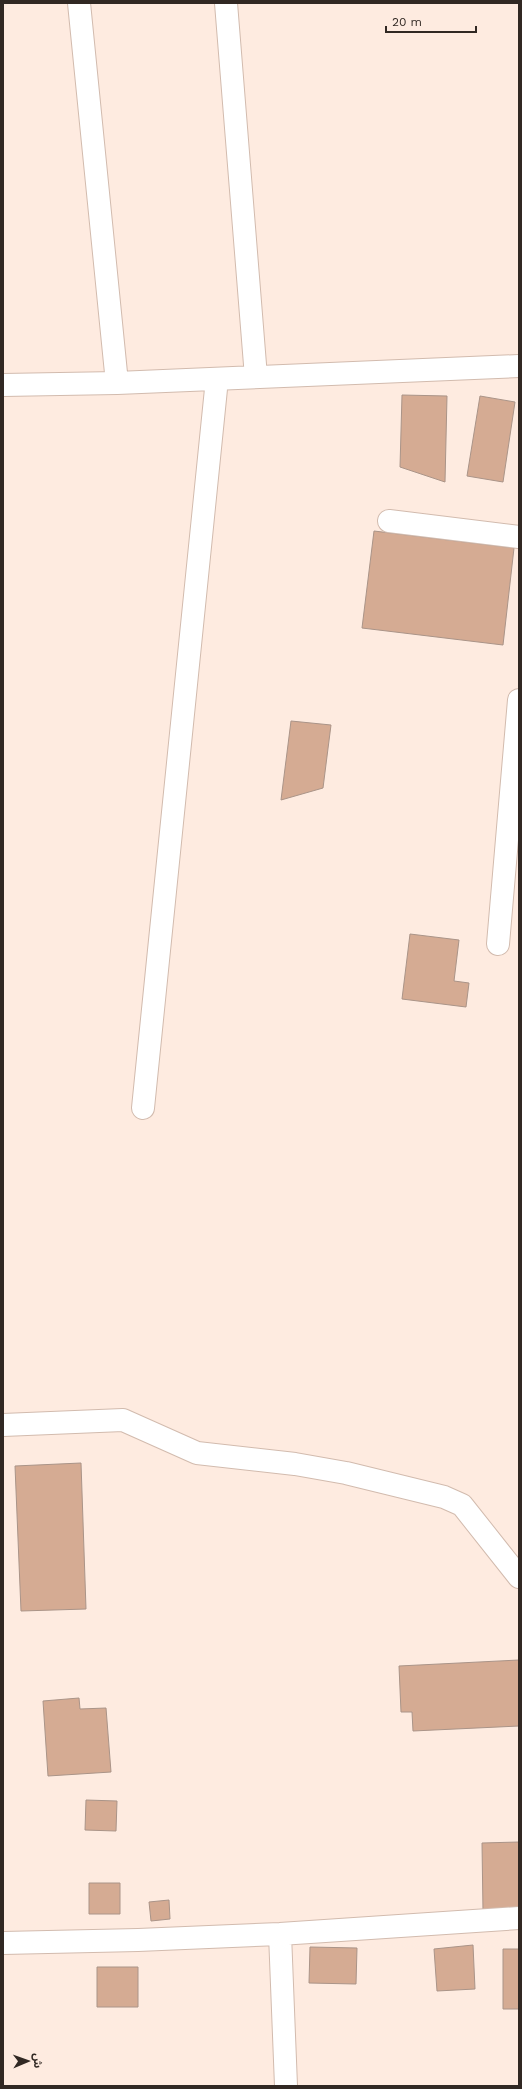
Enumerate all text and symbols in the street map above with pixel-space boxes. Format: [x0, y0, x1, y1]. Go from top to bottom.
scale bar [386, 8, 476, 34]
text: 20 m [392, 15, 422, 29]
north arrow [8, 2041, 48, 2081]
text: ش [31, 2053, 44, 2068]

